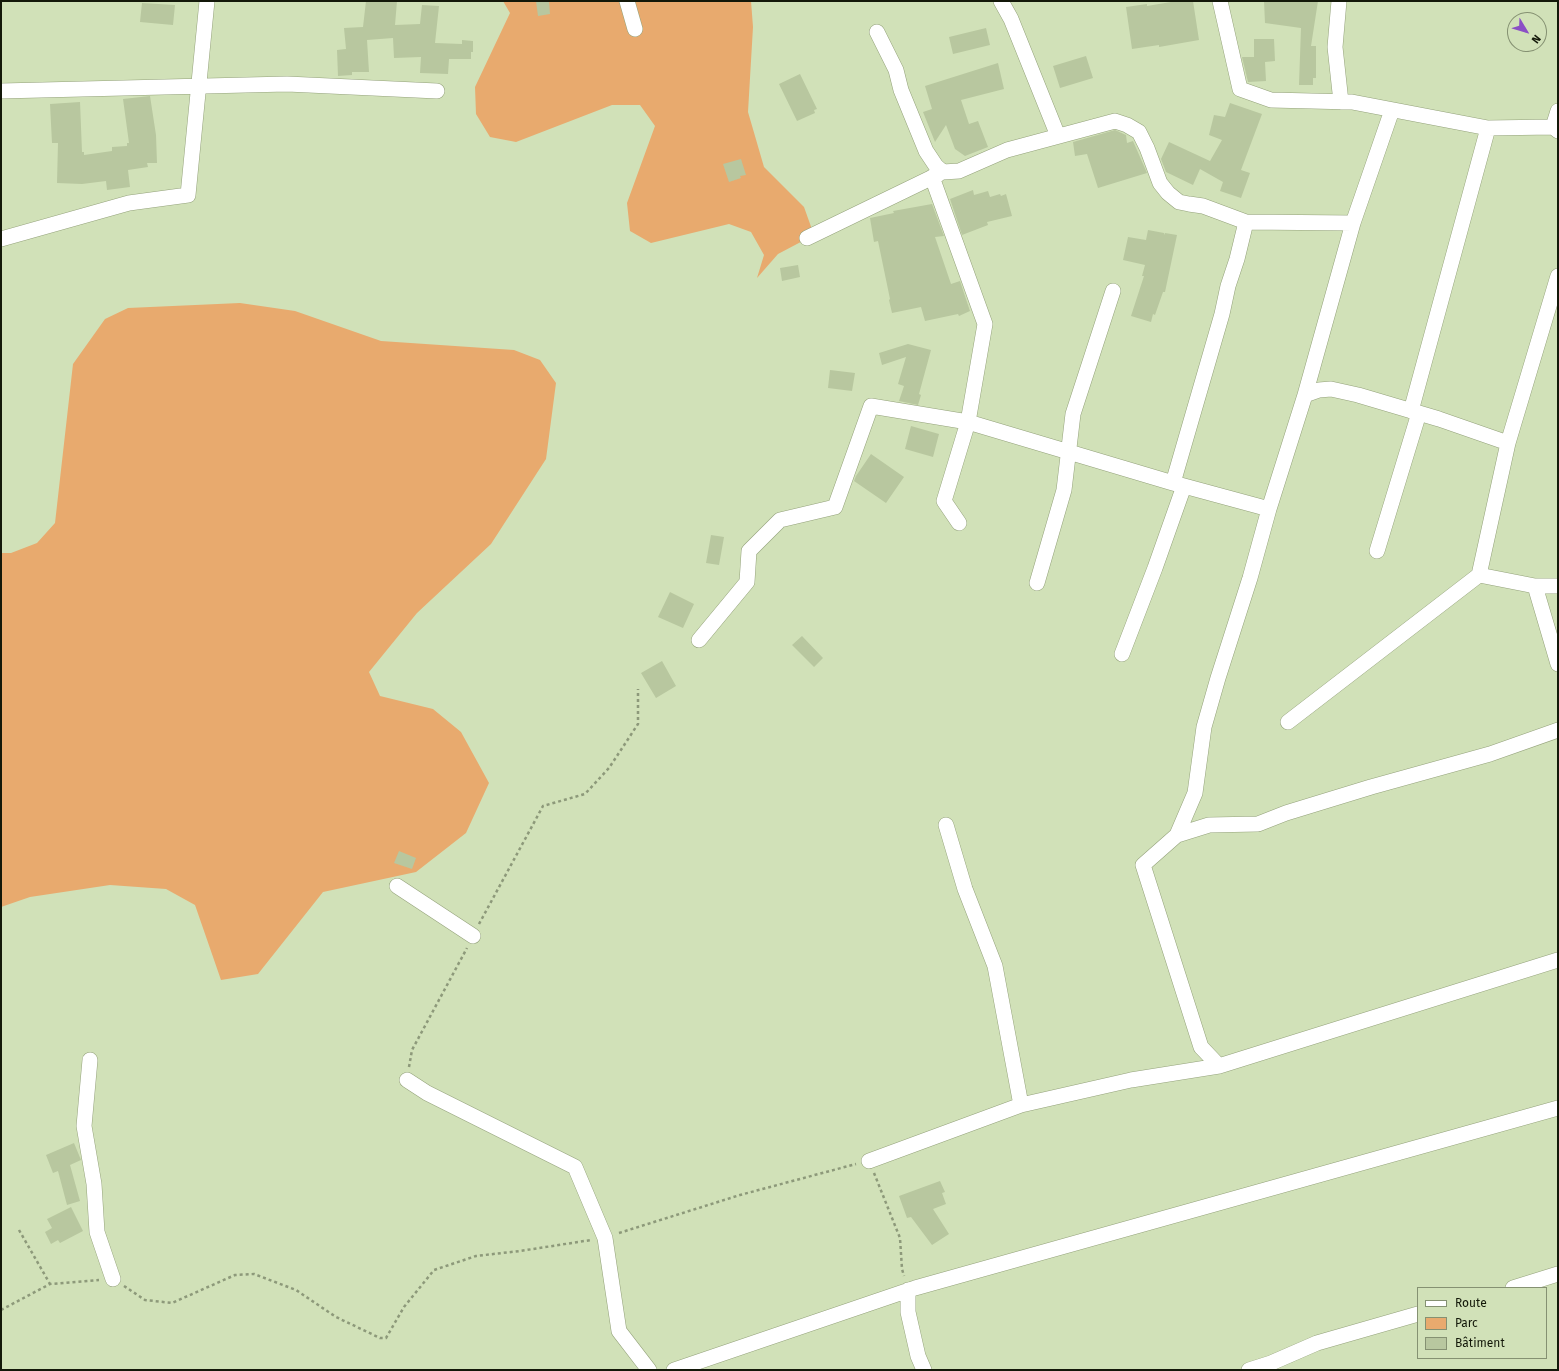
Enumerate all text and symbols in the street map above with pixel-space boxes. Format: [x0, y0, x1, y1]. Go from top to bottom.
north arrow [1507, 12, 1547, 52]
text: N [1529, 32, 1543, 46]
legend [1417, 1287, 1547, 1359]
text: Route [1455, 1296, 1487, 1310]
text: Parc [1455, 1316, 1478, 1330]
text: Bâtiment [1455, 1336, 1505, 1350]

